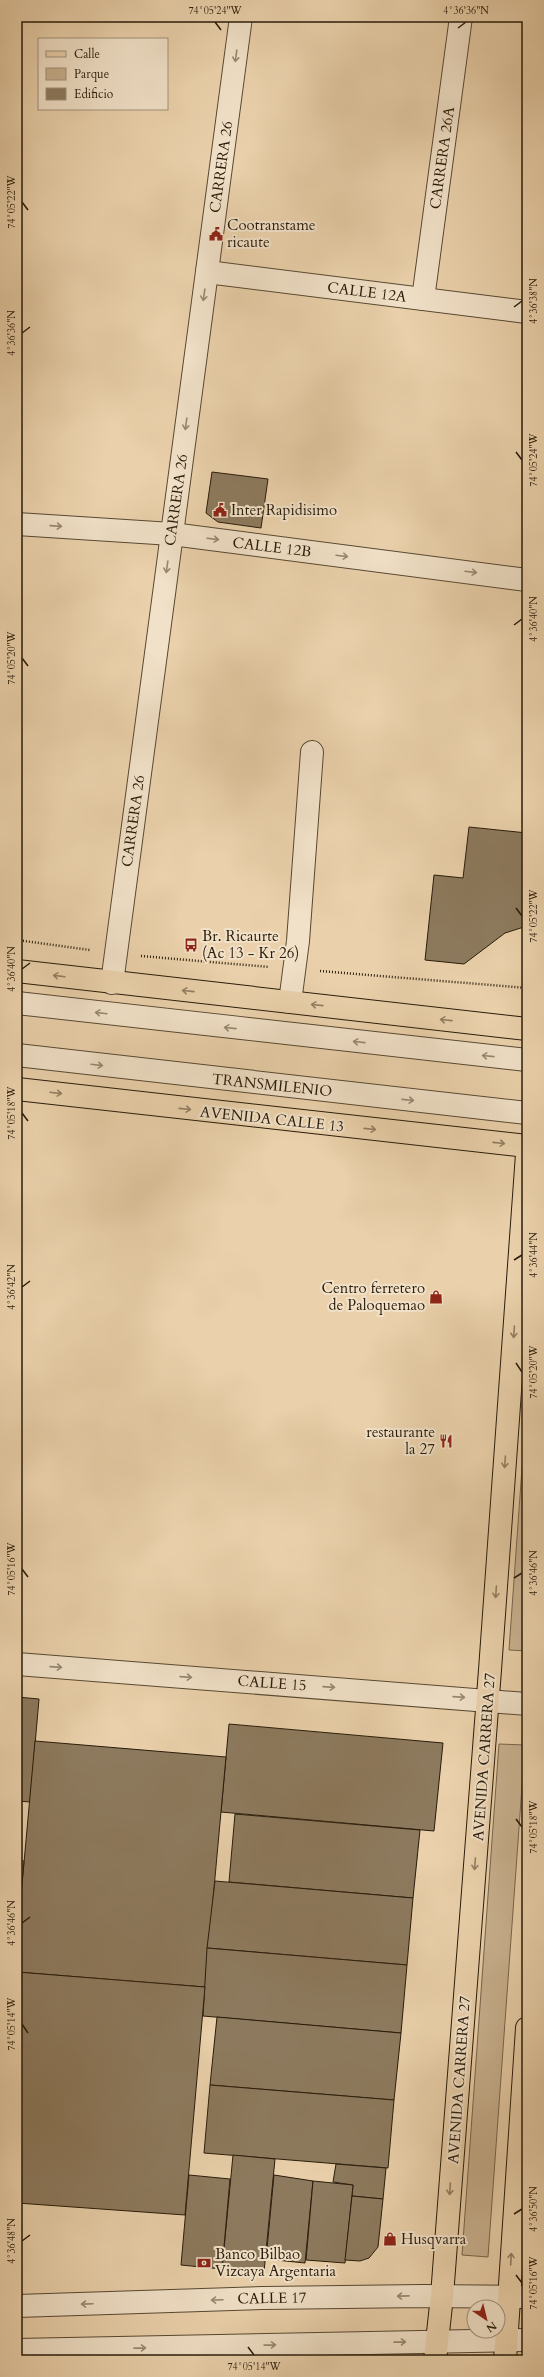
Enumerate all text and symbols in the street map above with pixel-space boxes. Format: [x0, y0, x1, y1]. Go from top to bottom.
text: 74°05'24"W [188, 4, 243, 18]
text: 4°36'36"N [443, 4, 489, 18]
legend [38, 38, 168, 110]
text: Calle [74, 46, 100, 62]
one-way arrow [232, 49, 240, 62]
text: Parque [74, 66, 109, 82]
text: Edificio [74, 86, 114, 102]
street label: CARRERA 26A [425, 105, 459, 211]
street label: CARRERA 26 [205, 119, 237, 214]
text: 74°05'22"W [5, 174, 19, 229]
place label: Cootranstame ricaute [227, 215, 316, 252]
public building icon: Cootranstame ricaute [208, 226, 224, 242]
street label: CALLE 12A [326, 277, 408, 307]
text: 4°36'38"N [527, 278, 541, 324]
one-way arrow [200, 289, 208, 302]
text: 4°36'36"N [5, 310, 19, 356]
one-way arrow [182, 417, 190, 430]
text: 74°05'24"W [527, 432, 541, 487]
street label: CARRERA 26 [160, 452, 192, 547]
place label: Inter Rapidisimo [231, 500, 337, 520]
public building icon: Inter Rapidisimo [212, 502, 228, 518]
one-way arrow [49, 523, 62, 530]
street label: CALLE 12B [232, 532, 312, 562]
one-way arrow [206, 535, 219, 543]
one-way arrow [335, 552, 348, 560]
one-way arrow [163, 560, 171, 573]
one-way arrow [464, 569, 477, 576]
text: 4°36'40"N [527, 596, 541, 642]
text: 74°05'20"W [5, 630, 19, 685]
street label: CARRERA 26 [117, 773, 149, 868]
text: 74°05'22"W [527, 888, 541, 943]
place label: Br. Ricaurte (Ac 13 - Kr 26) [202, 926, 299, 963]
bus stop icon: Br. Ricaurte (Ac 13 - Kr 26) [183, 937, 199, 953]
text: 4°36'40"N [5, 946, 19, 992]
one-way arrow [53, 973, 66, 980]
one-way arrow [182, 987, 195, 995]
one-way arrow [311, 1002, 324, 1009]
one-way arrow [95, 1009, 108, 1017]
one-way arrow [440, 1016, 453, 1023]
one-way arrow [224, 1024, 237, 1032]
one-way arrow [353, 1038, 366, 1045]
one-way arrow [482, 1052, 495, 1059]
one-way arrow [90, 1061, 103, 1069]
street label: TRANSMILENIO [211, 1069, 333, 1101]
text: 74°05'18"W [5, 1085, 19, 1140]
one-way arrow [49, 1090, 62, 1097]
one-way arrow [401, 1096, 414, 1103]
street label: AVENIDA CALLE 13 [199, 1101, 345, 1137]
one-way arrow [178, 1105, 191, 1113]
one-way arrow [363, 1126, 376, 1133]
one-way arrow [492, 1140, 505, 1147]
text: 4°36'44"N [527, 1232, 541, 1278]
text: 4°36'42"N [5, 1264, 19, 1310]
place label: Centro ferretero de Paloquemao [322, 1278, 425, 1315]
shop icon: Centro ferretero de Paloquemao [428, 1289, 444, 1305]
one-way arrow [511, 1325, 518, 1338]
text: 74°05'20"W [527, 1344, 541, 1399]
place label: restaurante la 27 [366, 1422, 435, 1459]
restaurant icon: restaurante la 27 [438, 1433, 454, 1449]
one-way arrow [502, 1455, 509, 1468]
text: 74°05'16"W [5, 1541, 19, 1596]
text: 4°36'46"N [527, 1550, 541, 1596]
one-way arrow [492, 1585, 499, 1598]
one-way arrow [49, 1663, 62, 1670]
street label: CALLE 15 [237, 1671, 307, 1695]
street label: AVENIDA CARRERA 27 [468, 1672, 500, 1842]
one-way arrow [179, 1673, 192, 1680]
one-way arrow [322, 1684, 335, 1691]
one-way arrow [452, 1694, 465, 1701]
text: 74°05'18"W [527, 1799, 541, 1854]
one-way arrow [472, 1857, 479, 1870]
text: 4°36'46"N [5, 1900, 19, 1946]
street label: AVENIDA CARRERA 27 [443, 1995, 475, 2165]
text: 74°05'14"W [5, 1996, 19, 2051]
one-way arrow [447, 2182, 454, 2195]
text: 4°36'50"N [527, 2186, 541, 2232]
text: 4°36'48"N [5, 2218, 19, 2264]
place label: Husqvarra [401, 2229, 467, 2249]
shop icon: Husqvarra [382, 2231, 398, 2247]
place label: Banco Bilbao Vizcaya Argentaria [215, 2244, 336, 2281]
one-way arrow [508, 2253, 515, 2266]
bank icon: Banco Bilbao Vizcaya Argentaria [196, 2255, 212, 2271]
text: 74°05'16"W [527, 2255, 541, 2310]
street label: CALLE 17 [237, 2287, 307, 2309]
one-way arrow [397, 2292, 410, 2300]
one-way arrow [211, 2296, 224, 2304]
north arrow [466, 2299, 506, 2339]
one-way arrow [81, 2300, 94, 2308]
text: N [483, 2318, 500, 2336]
one-way arrow [393, 2338, 406, 2346]
one-way arrow [263, 2341, 276, 2349]
one-way arrow [133, 2344, 146, 2352]
text: 74°05'14"W [227, 2360, 282, 2374]

